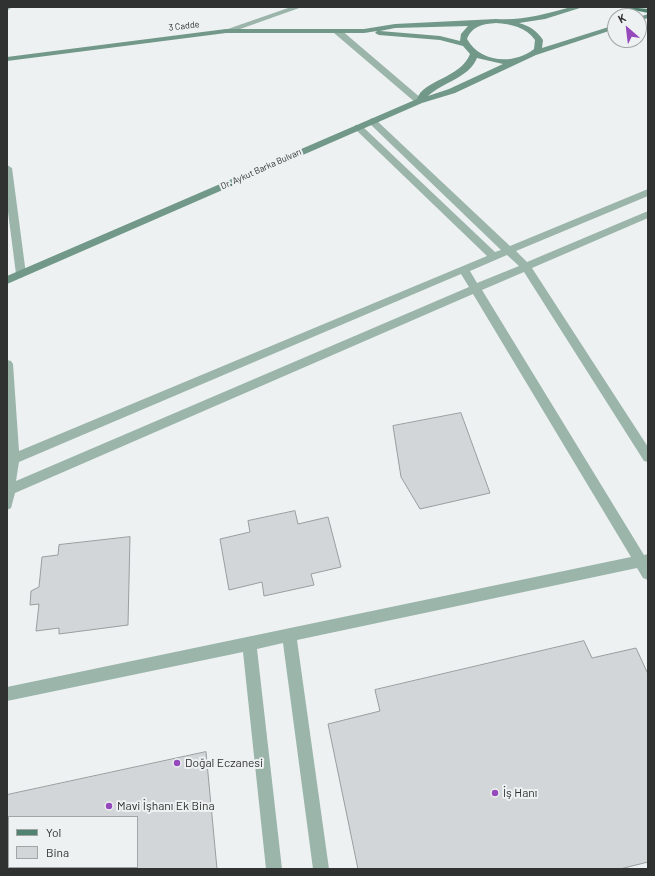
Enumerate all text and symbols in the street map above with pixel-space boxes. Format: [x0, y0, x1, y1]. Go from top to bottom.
north arrow [607, 8, 647, 48]
text: K [616, 10, 628, 25]
street label: 3 Cadde [168, 19, 200, 33]
street label: Dr. Aykut Barka Bulvarı [219, 146, 303, 192]
place label: Doğal Eczanesi [185, 756, 263, 770]
marker: Doğal Eczanesi [172, 758, 182, 768]
place label: İş Hanı [503, 786, 537, 800]
marker: İş Hanı [490, 788, 500, 798]
place label: Mavi İşhanı Ek Bina [117, 799, 215, 813]
marker: Mavi İşhanı Ek Bina [104, 801, 114, 811]
legend [8, 816, 138, 868]
text: Yol [46, 825, 61, 839]
text: Bina [46, 845, 69, 859]

